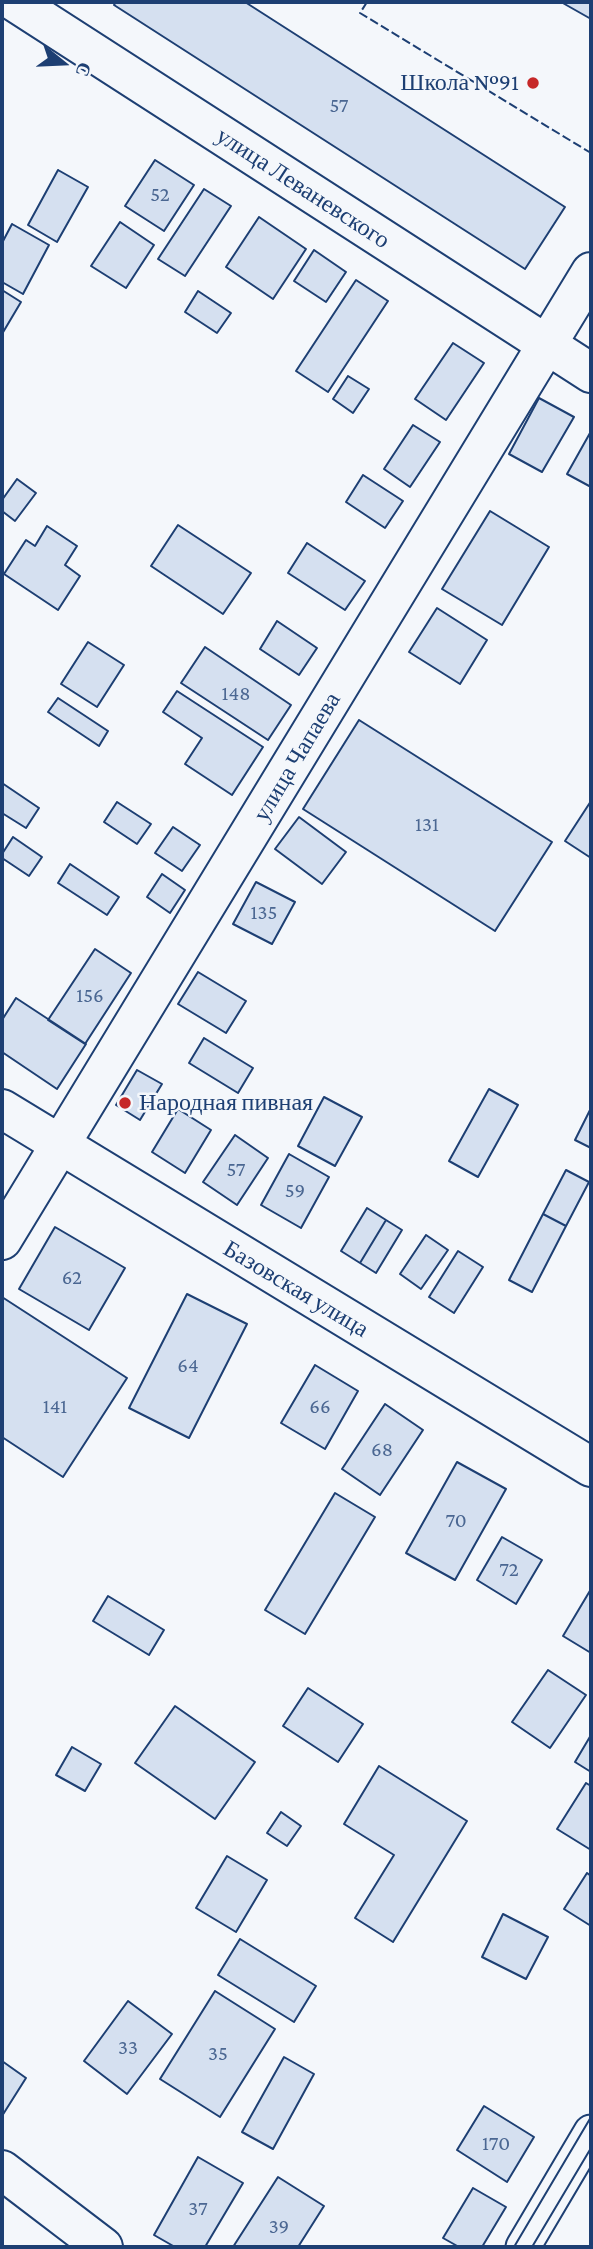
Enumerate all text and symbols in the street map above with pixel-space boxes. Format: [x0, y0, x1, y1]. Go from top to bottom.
north arrow [28, 28, 98, 98]
text: С [71, 60, 96, 79]
place label: Школа №91 [400, 69, 519, 97]
marker: Школа №91 [525, 75, 541, 91]
house number: 57 [330, 93, 348, 119]
street label: улица Леваневского [211, 121, 395, 255]
house number: 52 [150, 182, 170, 208]
house number: 148 [222, 681, 250, 707]
street label: улица Чапаева [247, 687, 347, 827]
house number: 131 [415, 812, 439, 838]
house number: 135 [251, 900, 277, 926]
house number: 156 [76, 983, 104, 1009]
place label: Народная пивная [139, 1089, 313, 1117]
marker: Народная пивная [117, 1095, 133, 1111]
house number: 57 [227, 1157, 245, 1183]
house number: 59 [285, 1178, 305, 1204]
street label: Базовская улица [218, 1234, 374, 1344]
house number: 62 [62, 1265, 82, 1291]
house number: 64 [177, 1353, 199, 1379]
house number: 141 [43, 1394, 67, 1420]
house number: 66 [309, 1394, 331, 1420]
house number: 68 [371, 1437, 393, 1463]
house number: 70 [445, 1508, 467, 1534]
house number: 72 [499, 1557, 519, 1583]
house number: 33 [118, 2035, 138, 2061]
house number: 35 [208, 2041, 228, 2067]
house number: 170 [482, 2131, 510, 2157]
house number: 37 [188, 2196, 208, 2222]
house number: 39 [269, 2214, 289, 2240]

